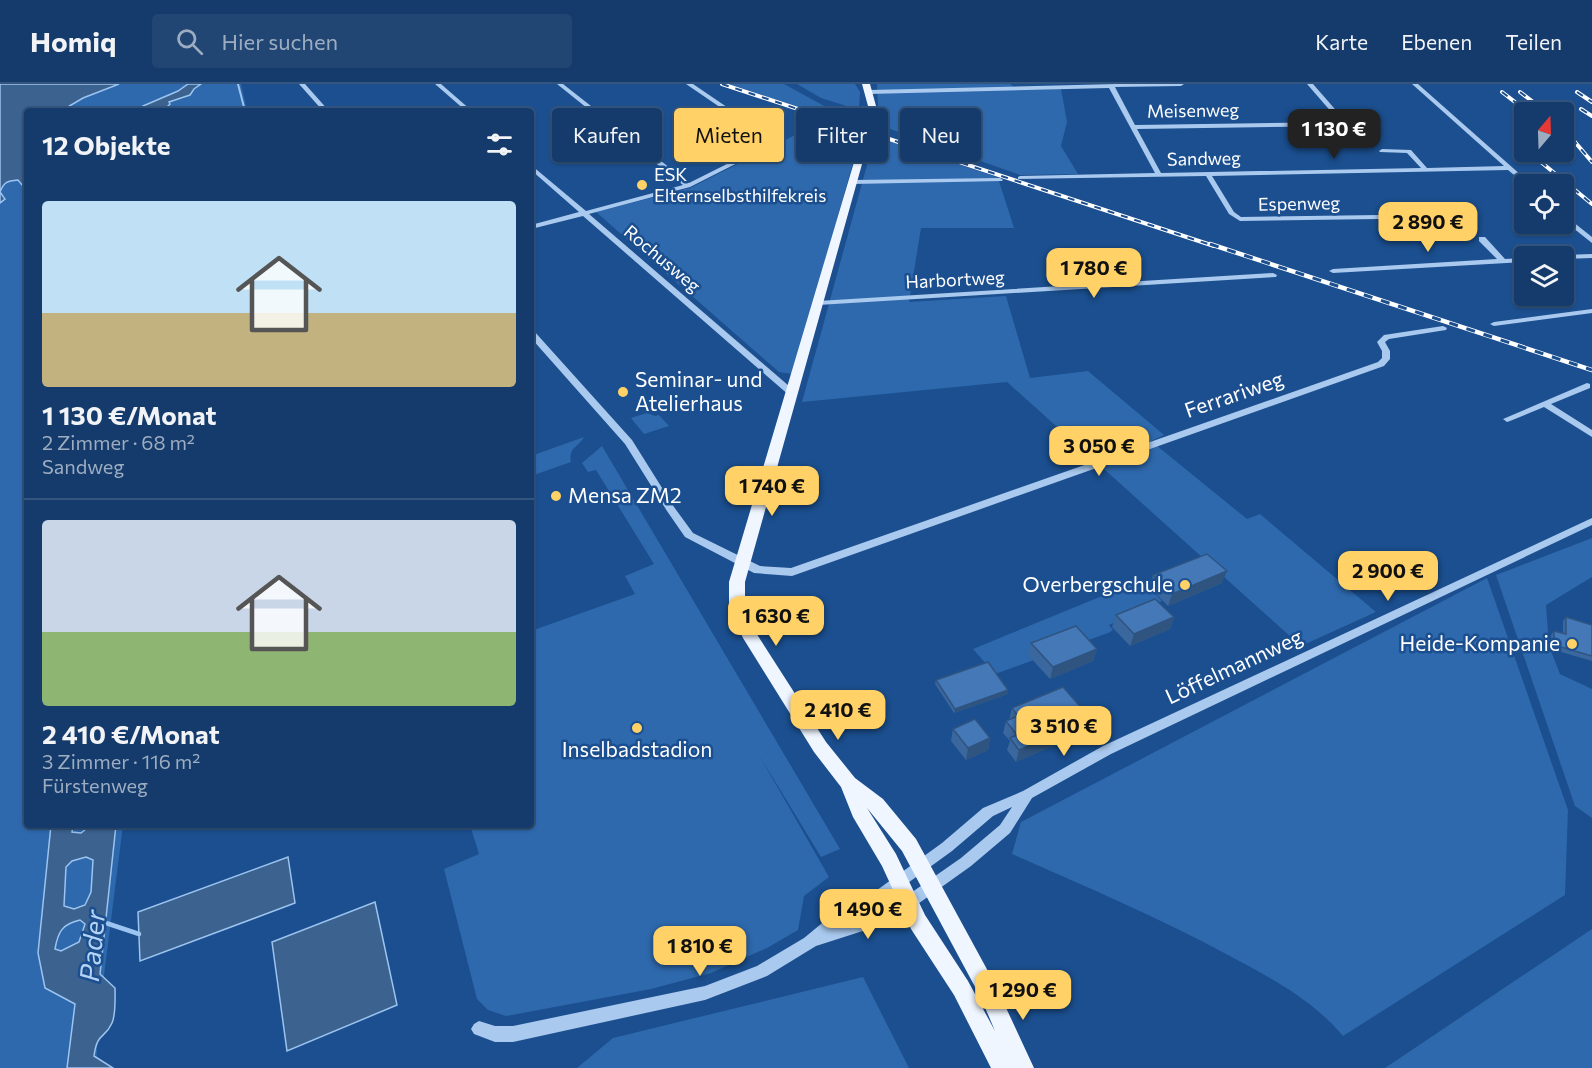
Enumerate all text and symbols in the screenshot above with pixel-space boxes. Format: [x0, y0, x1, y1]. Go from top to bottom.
search box [152, 14, 572, 68]
text: Homiq [30, 24, 116, 58]
icon: search [173, 25, 206, 58]
text: Hier suchen [221, 28, 338, 55]
text: Karte [1315, 29, 1368, 54]
text: Ebenen [1401, 29, 1472, 54]
text: Teilen [1505, 29, 1562, 54]
street label: Meisenweg [1147, 98, 1240, 122]
north arrow [1514, 102, 1574, 162]
map controls [1514, 102, 1574, 306]
chip: Kaufen [552, 108, 662, 162]
chip: Mieten [674, 108, 784, 162]
chip: Filter [796, 108, 888, 162]
chip: Neu [900, 108, 981, 162]
pin: 1 130 € [1279, 109, 1389, 160]
text: 1 130 € [1302, 116, 1366, 140]
icon: filters [483, 128, 516, 161]
text: 12 Objekte [42, 129, 171, 160]
street label: Sandweg [1167, 146, 1241, 170]
place label: ESK Elternselbsthilfekreis [654, 163, 826, 206]
button: locate [1514, 174, 1574, 234]
marker: ESK Elternselbsthilfekreis [635, 178, 649, 192]
street label: Espenweg [1258, 191, 1341, 215]
pin: 2 890 € [1373, 202, 1483, 253]
text: 2 890 € [1392, 209, 1464, 233]
street label: Rochusweg [620, 220, 705, 297]
icon: home [225, 240, 333, 348]
button: layers [1514, 246, 1574, 306]
pin: 1 780 € [1039, 248, 1149, 299]
text: 1 780 € [1060, 255, 1128, 279]
street label: Harbortweg [905, 265, 1005, 293]
street label: Ferrariweg [1181, 365, 1286, 422]
place label: Seminar- und Atelierhaus [635, 366, 762, 415]
marker: Seminar- und Atelierhaus [616, 385, 630, 399]
text: 1 130 €/Monat [42, 399, 217, 430]
pin: 3 050 € [1044, 426, 1154, 477]
text: 2 Zimmer · 68 m² [42, 430, 195, 454]
text: 3 050 € [1063, 433, 1135, 457]
text: Sandweg [42, 454, 124, 478]
pin: 1 740 € [717, 466, 827, 517]
text: 1 740 € [739, 473, 805, 497]
place label: Mensa ZM2 [568, 482, 682, 507]
marker: Mensa ZM2 [549, 489, 563, 503]
pin: 2 900 € [1333, 551, 1443, 602]
text: 2 900 € [1352, 558, 1424, 582]
icon: home [225, 559, 333, 667]
place label: Overbergschule [1023, 571, 1173, 596]
marker: Overbergschule [1178, 578, 1192, 592]
pin: 1 630 € [721, 596, 831, 647]
text: 1 630 € [742, 603, 810, 627]
street label: Löffelmannweg [1161, 623, 1306, 708]
place label: Heide-Kompanie [1400, 630, 1560, 655]
marker: Heide-Kompanie [1565, 637, 1579, 651]
pin: 2 410 € [783, 690, 893, 741]
text: 2 410 € [804, 697, 872, 721]
pin: 3 510 € [1009, 706, 1119, 757]
text: 3 510 € [1030, 713, 1098, 737]
text: 2 410 €/Monat [42, 718, 220, 749]
marker: Inselbadstadion [630, 721, 644, 735]
place label: Inselbadstadion [562, 736, 712, 761]
text: 3 Zimmer · 116 m² [42, 749, 200, 773]
text: Fürstenweg [42, 773, 148, 797]
pin: 1 490 € [813, 889, 923, 940]
text: 1 490 € [834, 896, 902, 920]
water label: Pader [72, 908, 111, 983]
pin: 1 810 € [645, 926, 755, 977]
text: 1 810 € [667, 933, 733, 957]
pin: 1 290 € [968, 970, 1078, 1021]
text: 1 290 € [989, 977, 1057, 1001]

